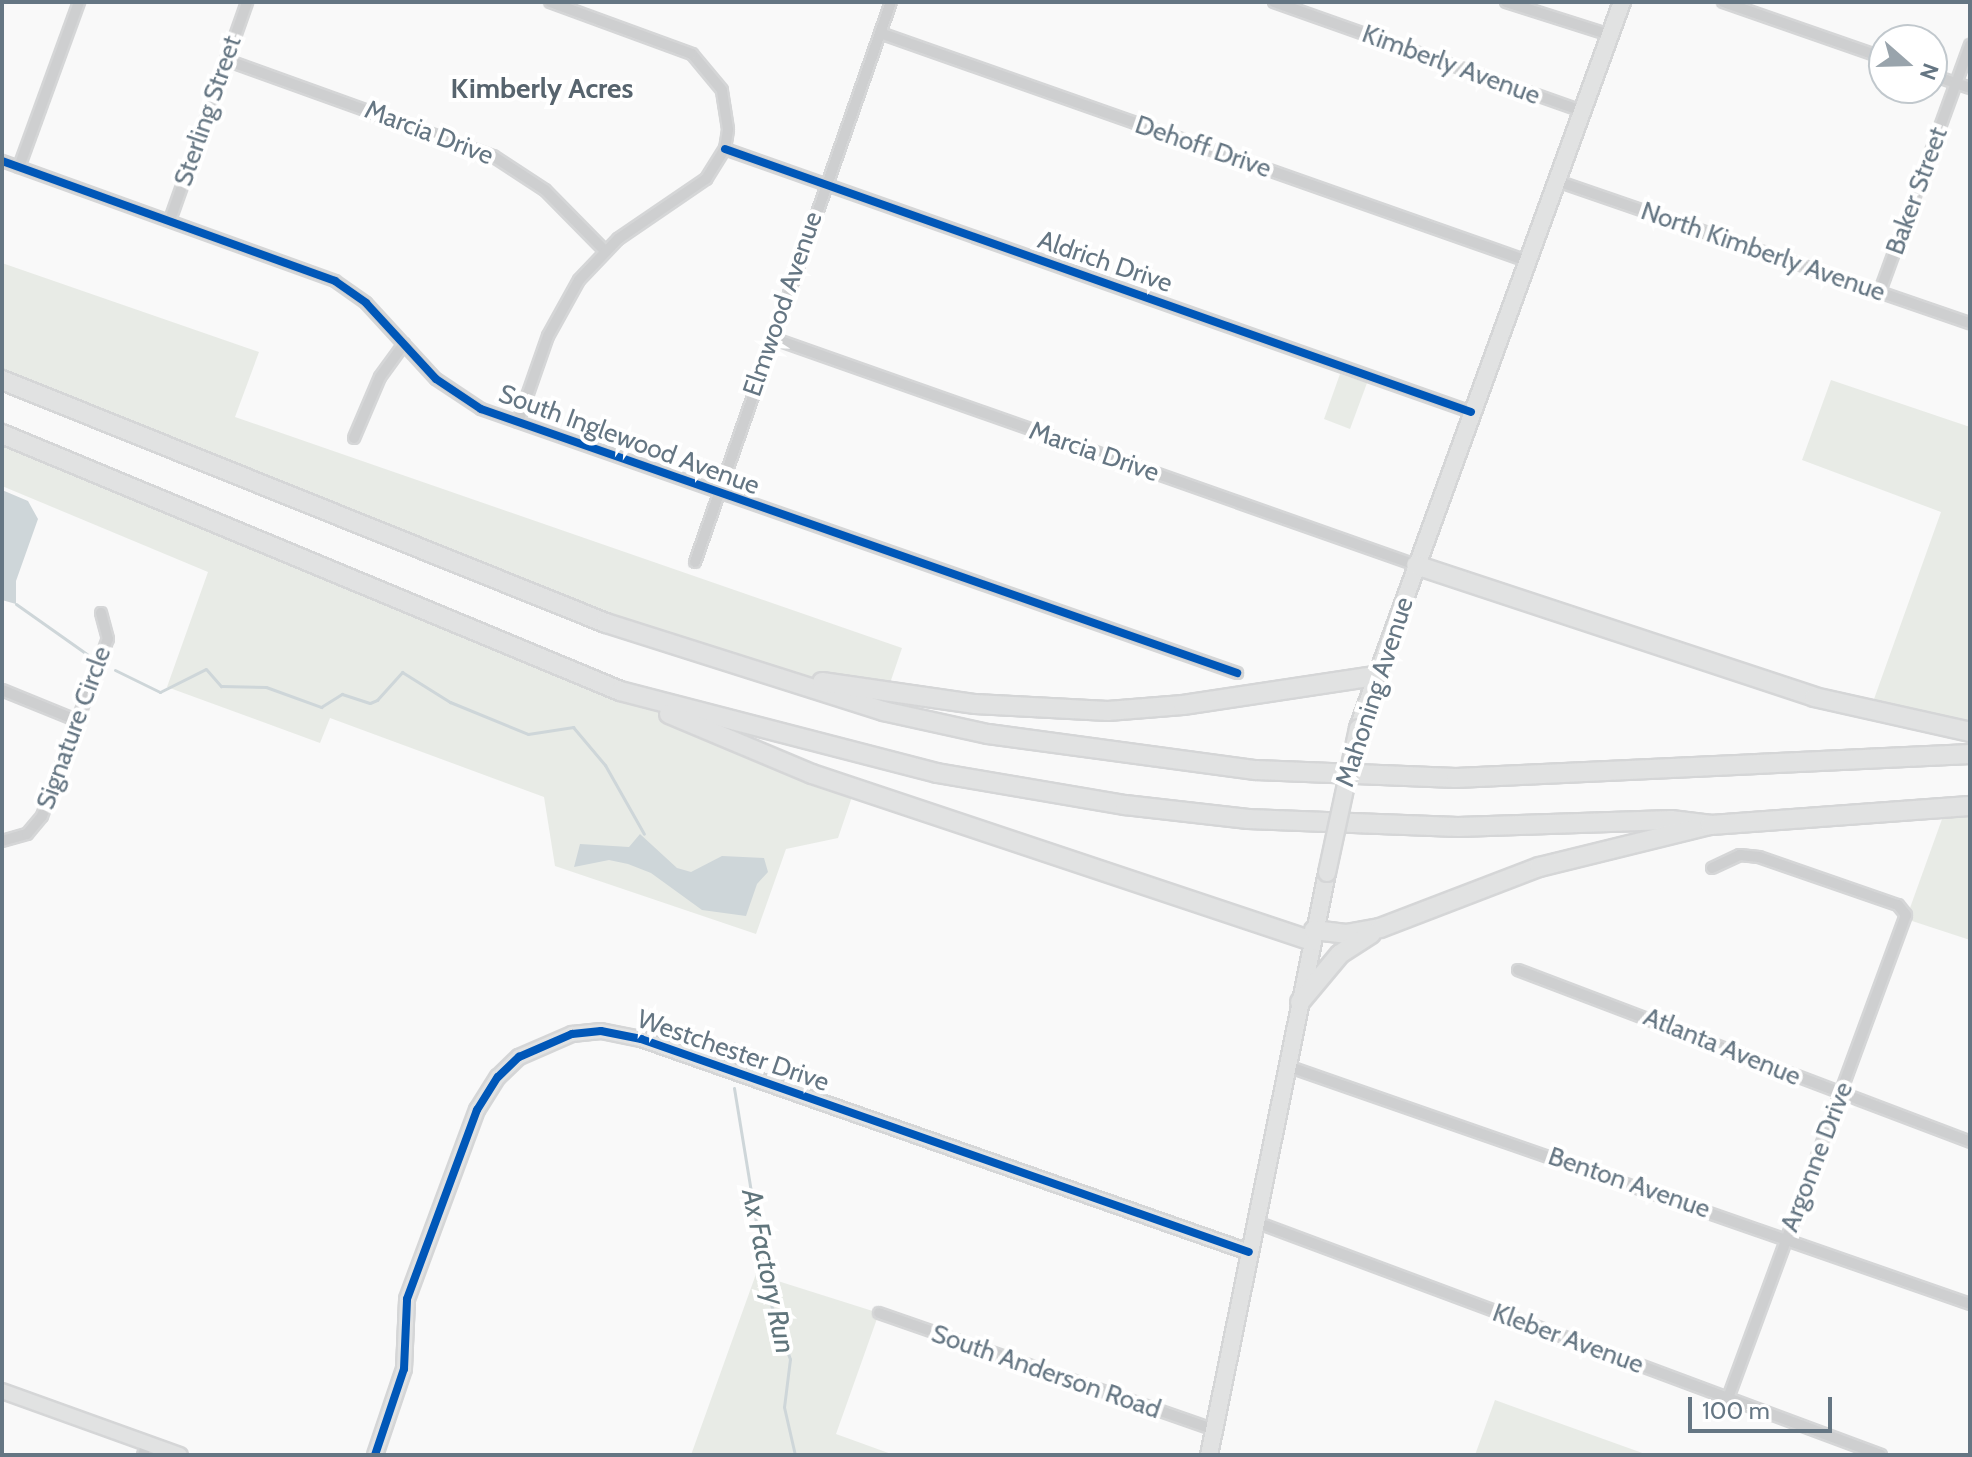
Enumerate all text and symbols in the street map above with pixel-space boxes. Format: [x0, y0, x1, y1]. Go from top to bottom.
street label: Kimberly Avenue [1358, 18, 1544, 112]
north arrow [1868, 24, 1948, 104]
street label: Sterling Street [168, 32, 248, 190]
text: N [1914, 60, 1944, 84]
district label: Kimberly Acres [451, 71, 633, 105]
street label: Marcia Drive [360, 94, 498, 172]
street label: Dehoff Drive [1131, 109, 1275, 185]
street label: Baker Street [1880, 123, 1954, 259]
street label: North Kimberly Avenue [1637, 196, 1889, 308]
street label: Elmwood Avenue [737, 208, 829, 400]
street label: Aldrich Drive [1034, 224, 1176, 300]
street label: South Inglewood Avenue [494, 378, 764, 502]
street label: Marcia Drive [1025, 415, 1163, 489]
street label: Mahoning Avenue [1330, 593, 1420, 791]
street label: Signature Circle [30, 642, 118, 814]
street label: Atlanta Avenue [1639, 1001, 1805, 1093]
street label: Westchester Drive [633, 1004, 833, 1098]
street label: Argonne Drive [1774, 1078, 1860, 1236]
street label: Benton Avenue [1544, 1141, 1714, 1225]
water label: Ax Factory Run [735, 1186, 803, 1356]
street label: Kleber Avenue [1488, 1297, 1648, 1381]
street label: South Anderson Road [927, 1318, 1165, 1426]
scale bar [1692, 1381, 1836, 1431]
text: 100 m [1702, 1396, 1770, 1425]

